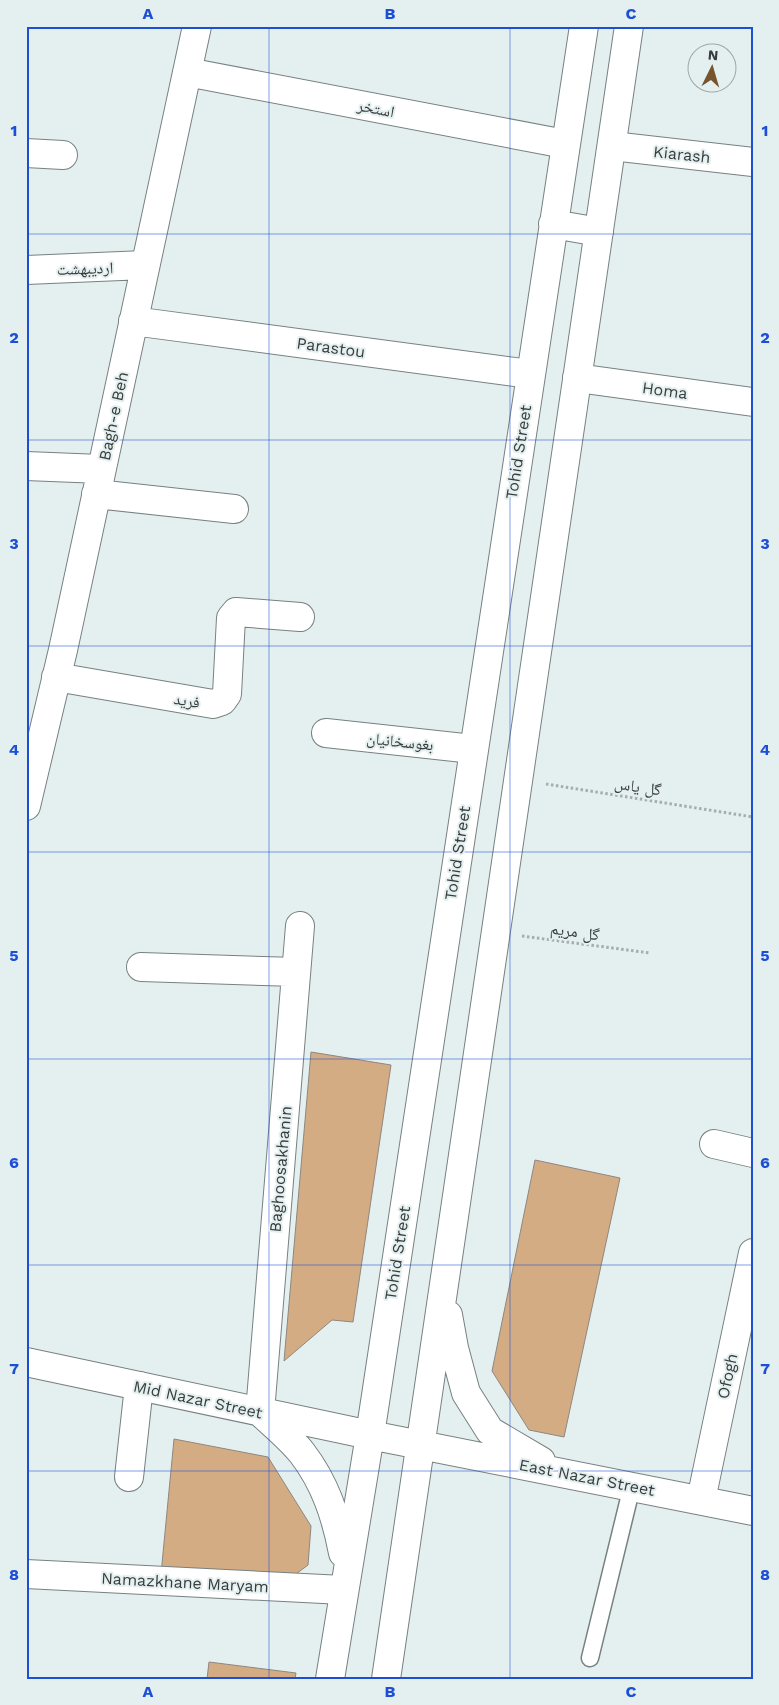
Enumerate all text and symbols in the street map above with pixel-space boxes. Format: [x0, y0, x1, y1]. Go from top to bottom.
text: A [143, 4, 154, 23]
text: B [385, 4, 396, 23]
text: C [626, 4, 637, 23]
north arrow [686, 42, 736, 92]
text: N [707, 47, 719, 63]
street label: استخر [355, 95, 396, 121]
text: 1 [11, 121, 17, 140]
text: 1 [762, 121, 768, 140]
street label: Kiarash [652, 142, 712, 167]
street label: اردیبهشت [56, 258, 114, 279]
text: 2 [9, 328, 19, 347]
text: 2 [760, 328, 770, 347]
street label: Parastou [296, 333, 366, 362]
street label: Bagh-e Beh [95, 370, 132, 462]
street label: Homa [641, 378, 689, 403]
street label: Tohid Street [502, 403, 535, 501]
text: 3 [9, 534, 19, 553]
text: 3 [760, 534, 770, 553]
street label: فرید [172, 689, 201, 712]
street label: بغوسخانیان [365, 729, 434, 755]
text: 4 [9, 740, 19, 759]
text: 4 [760, 740, 770, 759]
street label: گل یاس [613, 773, 663, 801]
street label: Tohid Street [441, 804, 474, 902]
street label: گل مریم [549, 919, 601, 945]
text: 5 [9, 946, 19, 965]
text: 5 [760, 946, 770, 965]
street label: Baghoosakhanin [266, 1105, 295, 1233]
text: 6 [9, 1153, 19, 1172]
text: 6 [760, 1153, 770, 1172]
street label: Tohid Street [381, 1204, 414, 1302]
street label: Ofogh [713, 1352, 742, 1401]
text: 7 [9, 1359, 19, 1378]
text: 7 [760, 1359, 770, 1378]
street label: Mid Nazar Street [132, 1377, 264, 1423]
street label: East Nazar Street [517, 1455, 657, 1500]
text: 8 [9, 1565, 19, 1584]
text: 8 [760, 1565, 770, 1584]
street label: Namazkhane Maryam [101, 1569, 269, 1596]
text: A [143, 1682, 154, 1701]
text: B [385, 1682, 396, 1701]
text: C [626, 1682, 637, 1701]

